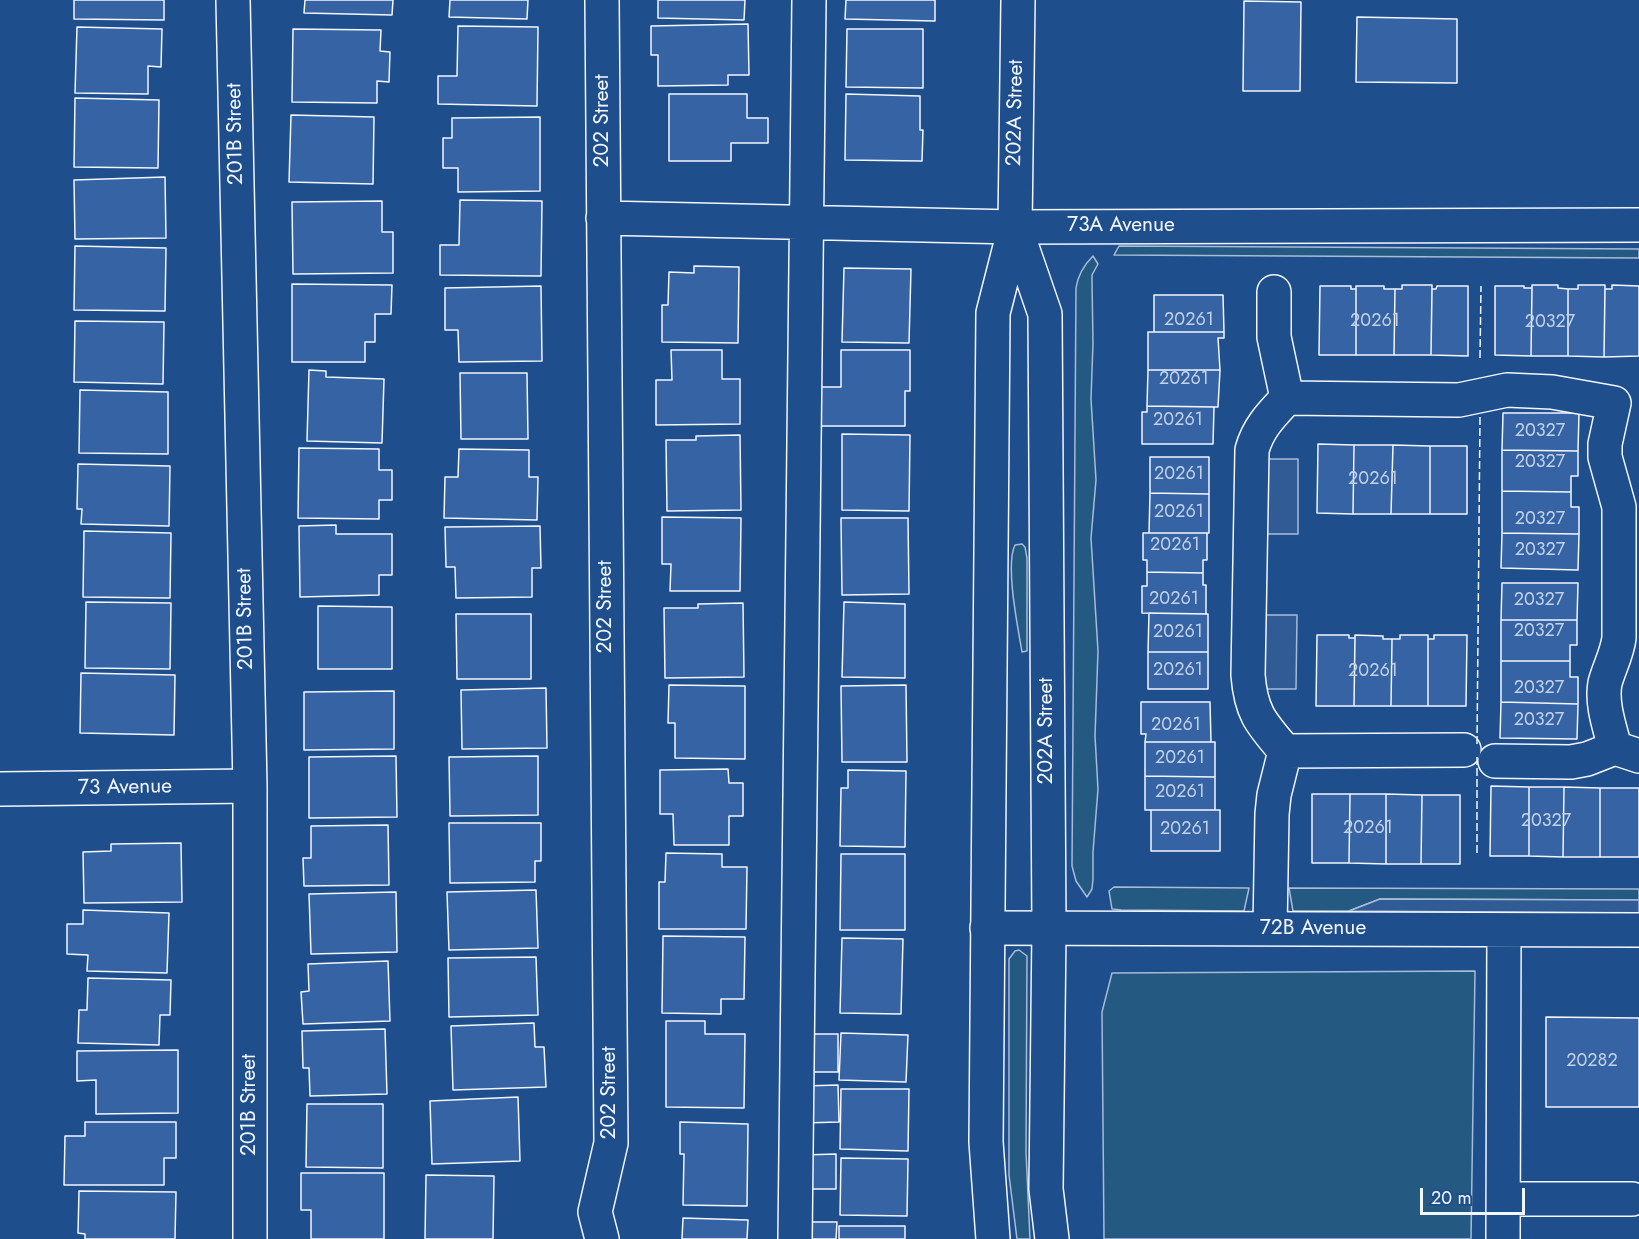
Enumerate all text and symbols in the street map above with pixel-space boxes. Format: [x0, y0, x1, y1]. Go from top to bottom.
street label: 202A Street [1002, 59, 1030, 167]
street label: 202 Street [590, 75, 616, 167]
street label: 201B Street [223, 83, 249, 185]
street label: 73A Avenue [1067, 213, 1175, 239]
house number: 20261 [1164, 310, 1214, 332]
house number: 20261 [1350, 311, 1400, 333]
house number: 20327 [1525, 312, 1575, 334]
house number: 20261 [1159, 369, 1209, 391]
house number: 20261 [1153, 410, 1203, 432]
house number: 20327 [1515, 421, 1565, 443]
house number: 20327 [1515, 452, 1565, 474]
house number: 20261 [1154, 464, 1204, 486]
house number: 20261 [1348, 469, 1398, 491]
house number: 20261 [1154, 502, 1204, 524]
house number: 20327 [1515, 509, 1565, 531]
house number: 20261 [1150, 535, 1200, 557]
house number: 20327 [1515, 540, 1565, 562]
street label: 202 Street [593, 561, 619, 653]
street label: 201B Street [233, 568, 259, 670]
house number: 20261 [1149, 589, 1199, 611]
house number: 20327 [1514, 590, 1564, 612]
house number: 20327 [1514, 621, 1564, 643]
house number: 20261 [1153, 622, 1203, 644]
house number: 20261 [1153, 660, 1203, 682]
house number: 20261 [1348, 661, 1398, 683]
street label: 202A Street [1034, 678, 1060, 784]
house number: 20327 [1514, 678, 1564, 700]
house number: 20327 [1514, 710, 1564, 732]
house number: 20261 [1151, 715, 1201, 737]
house number: 20261 [1155, 748, 1205, 770]
street label: 73 Avenue [78, 775, 172, 801]
house number: 20261 [1155, 782, 1205, 804]
house number: 20327 [1521, 811, 1571, 833]
house number: 20261 [1343, 818, 1393, 840]
house number: 20261 [1160, 819, 1210, 841]
street label: 72B Avenue [1260, 916, 1366, 942]
street label: 202 Street [597, 1047, 623, 1139]
house number: 20282 [1566, 1051, 1618, 1073]
street label: 201B Street [237, 1054, 263, 1156]
scale bar [1423, 1176, 1528, 1214]
text: 20 m [1431, 1185, 1471, 1211]

